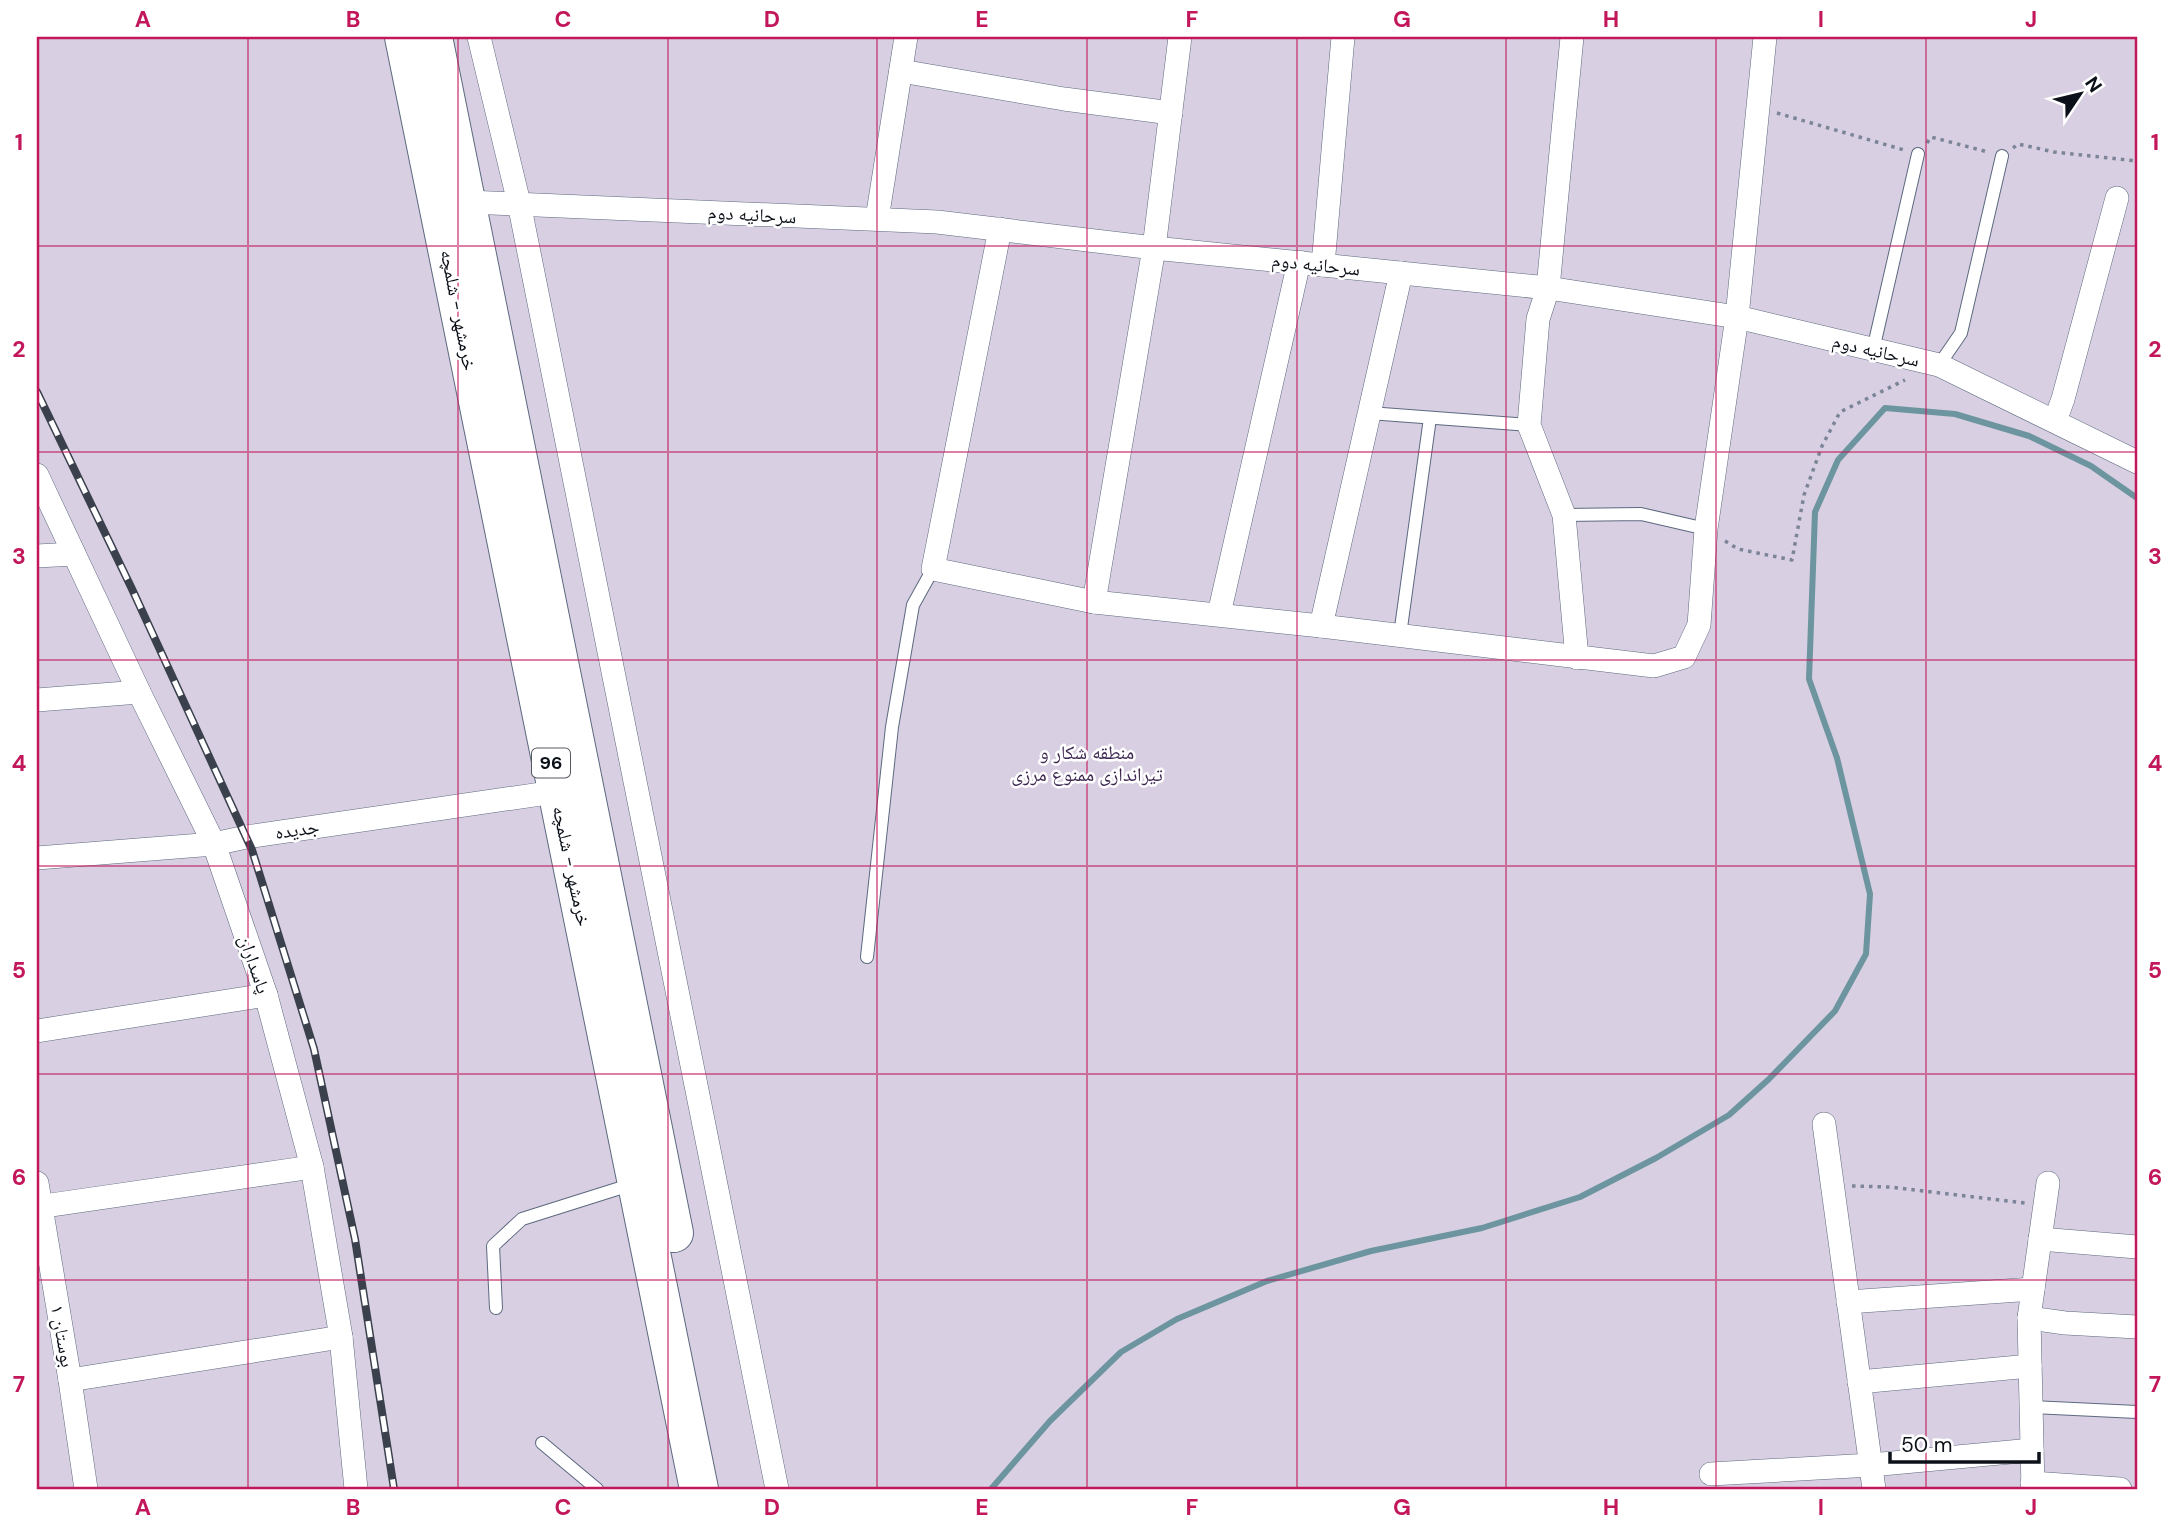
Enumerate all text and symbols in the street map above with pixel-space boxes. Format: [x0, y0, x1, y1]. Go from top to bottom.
text: A [135, 4, 151, 34]
text: B [346, 4, 360, 34]
text: C [555, 4, 571, 34]
text: D [764, 4, 780, 34]
text: E [975, 4, 989, 34]
text: F [1186, 4, 1199, 34]
text: G [1393, 4, 1411, 34]
text: H [1603, 4, 1619, 34]
text: I [1818, 4, 1824, 34]
text: J [2025, 4, 2037, 34]
north arrow [2044, 60, 2114, 130]
text: N [2079, 72, 2108, 97]
text: 1 [15, 127, 23, 157]
text: 1 [2151, 127, 2159, 157]
street label: سرحانیه دوم [707, 200, 797, 230]
street label: سرحانیه دوم [1270, 247, 1361, 283]
street label: خرمشهر - شلمچه [435, 248, 482, 373]
street label: سرحانیه دوم [1830, 328, 1922, 374]
text: 2 [12, 334, 26, 364]
text: 2 [2148, 334, 2162, 364]
text: 3 [12, 541, 26, 571]
text: 3 [2148, 541, 2162, 571]
park label: منطقه شکار و تیراندازی ممنوع مرزی [1011, 740, 1163, 787]
text: 4 [12, 748, 27, 778]
road number: 96 [532, 748, 570, 778]
text: 4 [2148, 748, 2163, 778]
street label: خرمشهر - شلمچه [547, 804, 596, 929]
street label: جدیده [273, 814, 321, 845]
street label: پاسداران [233, 932, 276, 997]
text: 5 [12, 955, 26, 985]
text: 5 [2148, 955, 2162, 985]
text: 6 [12, 1162, 26, 1192]
text: 6 [2148, 1162, 2162, 1192]
street label: بوستان ۱ [45, 1303, 80, 1369]
text: 7 [13, 1369, 25, 1399]
text: 7 [2149, 1369, 2161, 1399]
scale bar [1890, 1421, 2039, 1465]
text: 50 m [1901, 1431, 1952, 1459]
text: A [135, 1492, 151, 1522]
text: B [346, 1492, 360, 1522]
text: C [555, 1492, 571, 1522]
text: D [764, 1492, 780, 1522]
text: E [975, 1492, 989, 1522]
text: F [1186, 1492, 1199, 1522]
text: G [1393, 1492, 1411, 1522]
text: H [1603, 1492, 1619, 1522]
text: I [1818, 1492, 1824, 1522]
text: J [2025, 1492, 2037, 1522]

